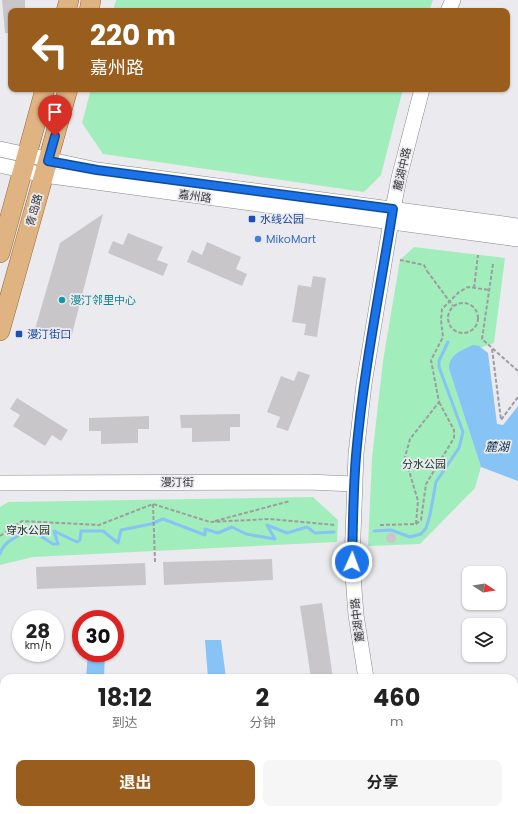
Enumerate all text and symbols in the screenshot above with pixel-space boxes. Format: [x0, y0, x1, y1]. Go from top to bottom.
text: 220 m [90, 16, 176, 55]
icon: left [24, 24, 76, 76]
text: 嘉州路 [90, 55, 144, 80]
pin [38, 95, 72, 136]
icon: arrive [44, 101, 66, 123]
street label: 麓湖中路 [389, 146, 415, 192]
street label: 嘉州路 [178, 186, 212, 206]
street label: 青岛路 [22, 192, 46, 228]
place label: 水线公园 [260, 211, 304, 227]
marker: 水线公园 [247, 214, 257, 224]
place label: MikoMart [266, 231, 316, 247]
marker: MikoMart [253, 234, 263, 244]
place label: 漫汀邻里中心 [70, 292, 136, 308]
marker: 漫汀邻里中心 [57, 295, 67, 305]
place label: 漫汀街口 [27, 326, 71, 342]
marker: 漫汀街口 [14, 329, 24, 339]
water label: 麓湖 [485, 438, 511, 455]
park label: 分水公园 [402, 456, 446, 472]
street label: 漫汀街 [161, 474, 194, 490]
park label: 穿水公园 [6, 522, 50, 538]
position arrow [331, 541, 373, 583]
north arrow [462, 566, 506, 610]
map controls [462, 566, 506, 662]
street label: 麓湖中路 [346, 597, 368, 643]
speed limit sign: 30 [72, 610, 124, 662]
text: 28 [26, 617, 50, 645]
button: layers [462, 618, 506, 662]
text: km/h [25, 638, 51, 653]
text: 18:12 [98, 681, 152, 714]
text: 2 [256, 681, 269, 714]
text: 460 [373, 681, 420, 714]
text: m [390, 712, 403, 731]
text: 到达 [112, 713, 138, 732]
text: 分钟 [249, 713, 275, 732]
button: 退出 [16, 760, 255, 806]
button: 分享 [263, 760, 502, 806]

